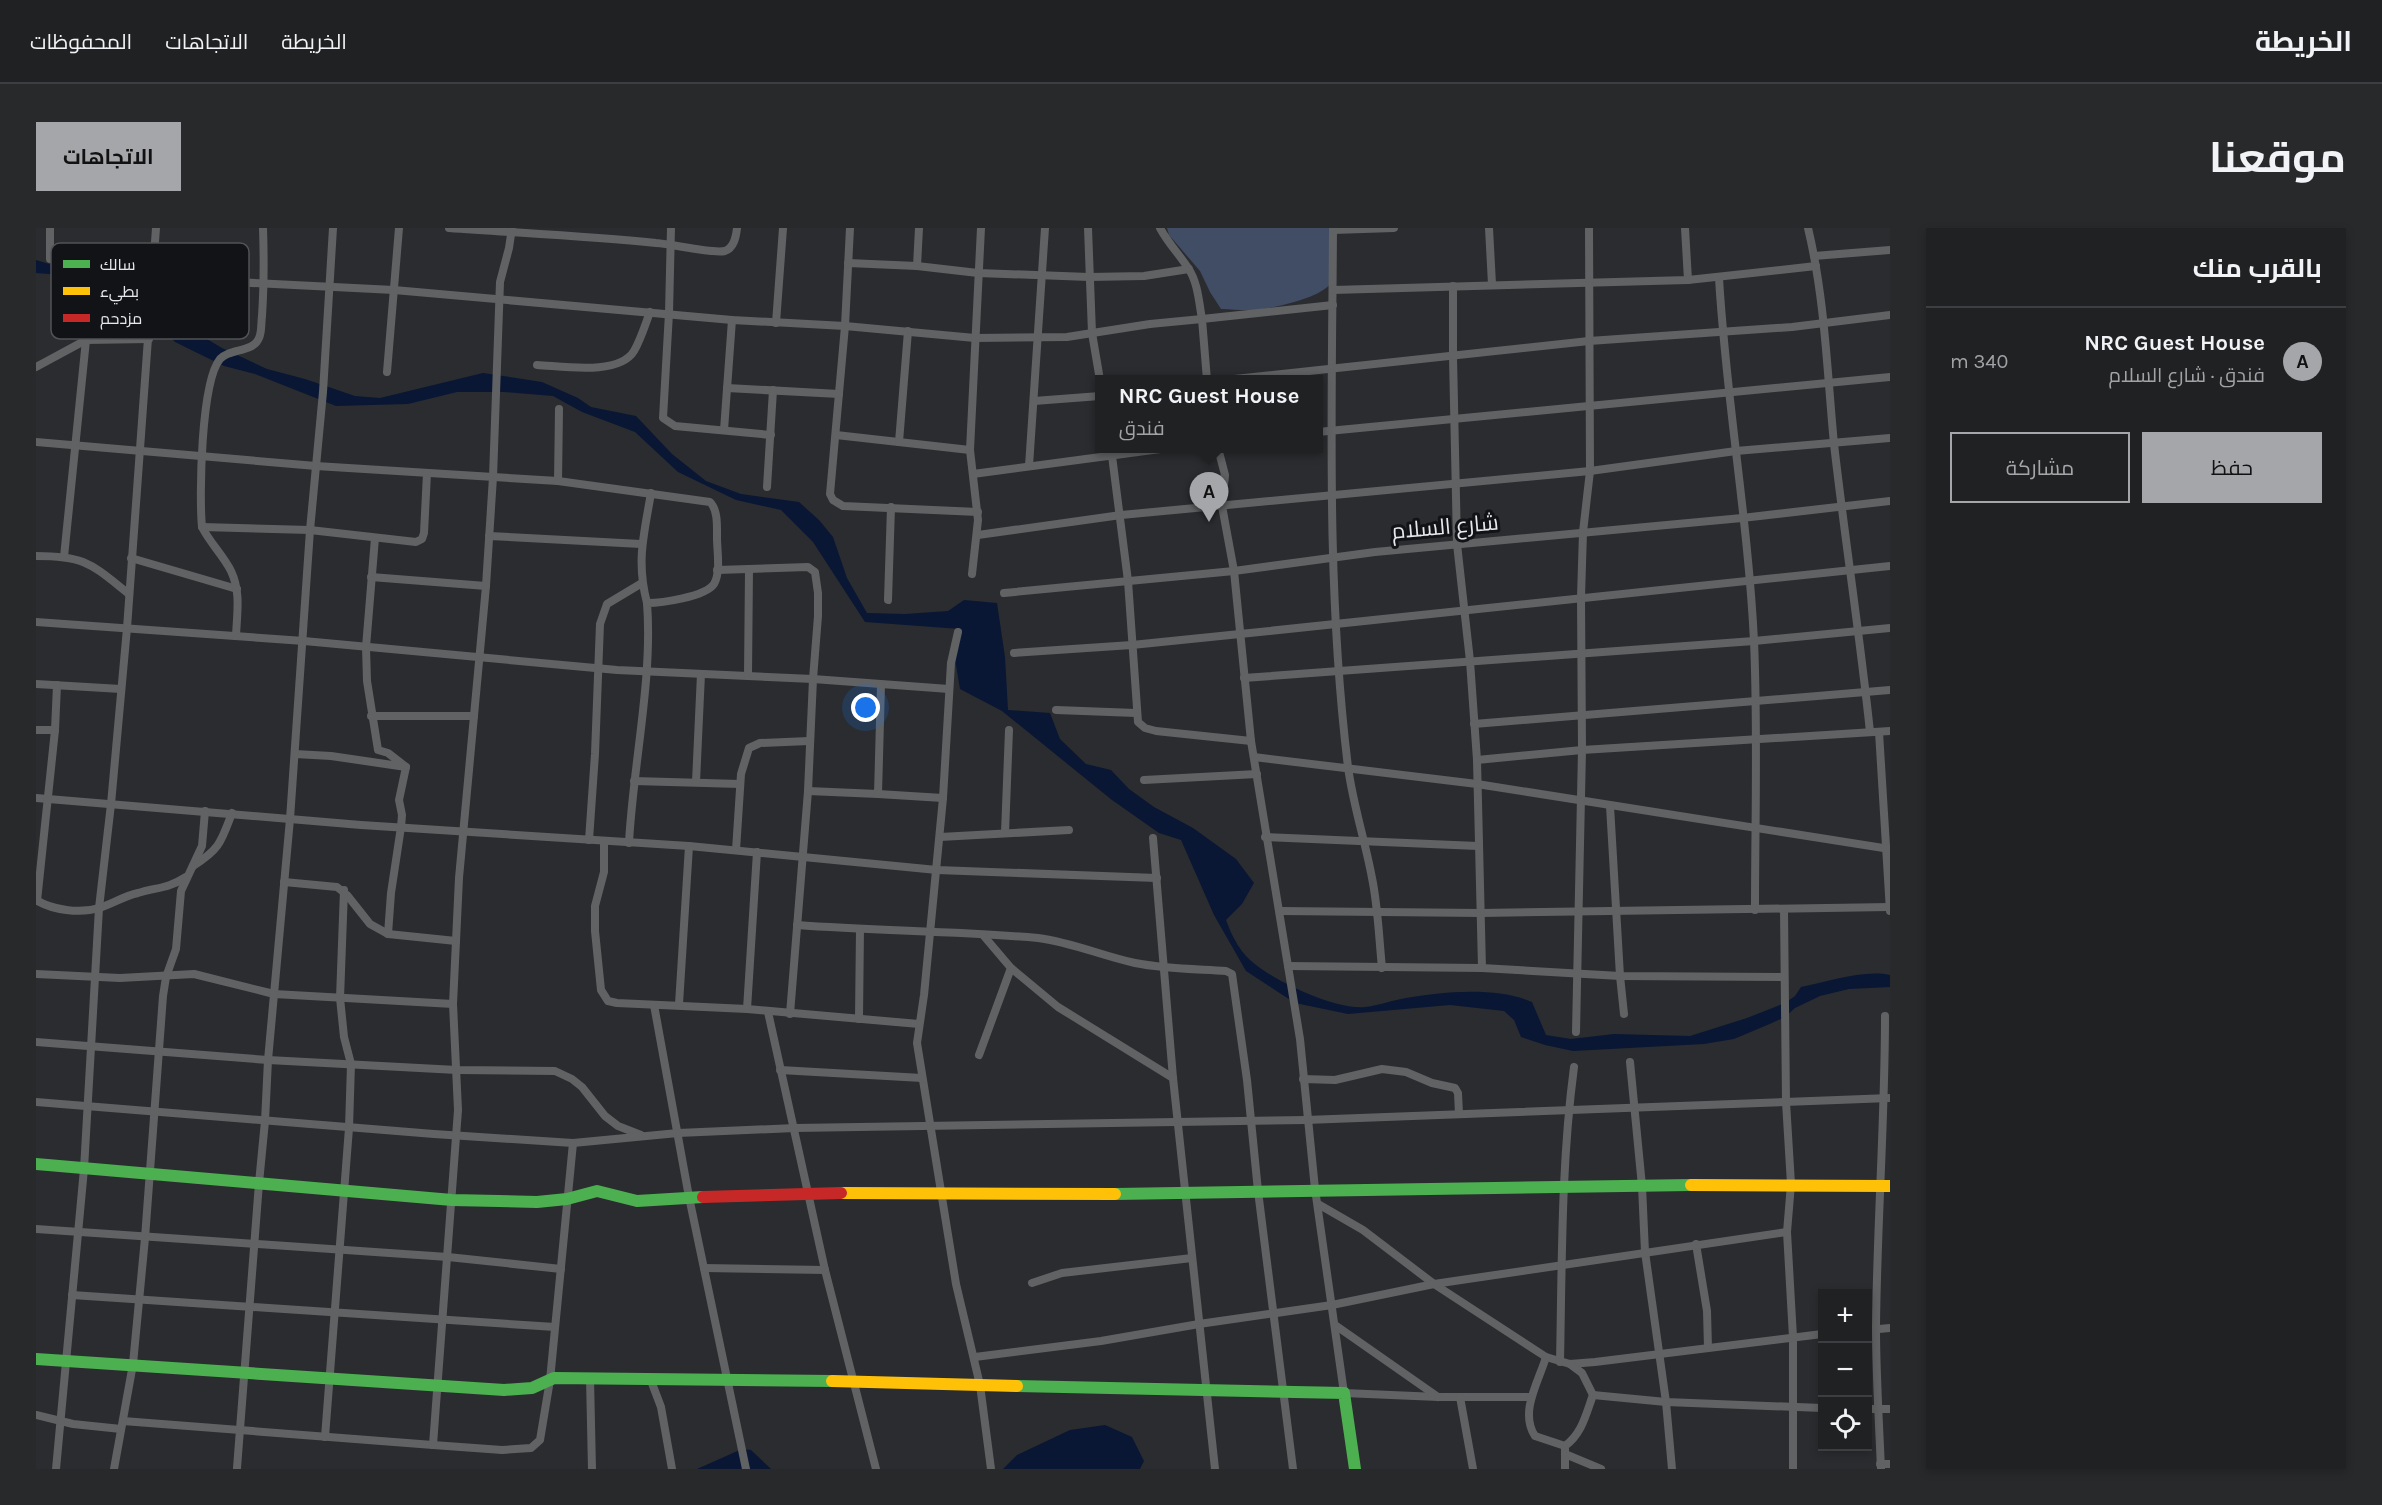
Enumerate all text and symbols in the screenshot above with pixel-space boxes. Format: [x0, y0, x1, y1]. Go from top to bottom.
text: الخريطة [2255, 25, 2352, 58]
text: المحفوظات [30, 30, 132, 54]
text: الاتجاهات [165, 30, 248, 54]
text: الخريطة [281, 30, 347, 54]
button: الاتجاهات [36, 122, 181, 191]
text: موقعنا [2209, 133, 2346, 183]
legend [51, 243, 249, 339]
text: بالقرب منك [2193, 253, 2322, 284]
text: سالك [100, 255, 135, 274]
text: بطيء [100, 282, 139, 305]
text: مزدحم [100, 309, 142, 330]
text: NRC Guest House [2084, 330, 2265, 356]
text: 340 m [1950, 350, 2008, 373]
text: A [2296, 350, 2309, 373]
text: فندق · شارع السلام [2108, 364, 2265, 387]
popup [1095, 375, 1323, 453]
text: NRC Guest House [1119, 383, 1299, 409]
text: فندق [1119, 417, 1165, 440]
button: مشاركة [1950, 432, 2130, 503]
button: حفظ [2142, 432, 2322, 503]
pin: A [1190, 472, 1228, 522]
street label: شارع السلام [1390, 509, 1500, 547]
your location [851, 693, 880, 722]
map controls [1818, 1289, 1872, 1451]
button: + [1818, 1289, 1872, 1343]
button: − [1818, 1343, 1872, 1397]
button: locate [1818, 1397, 1872, 1451]

